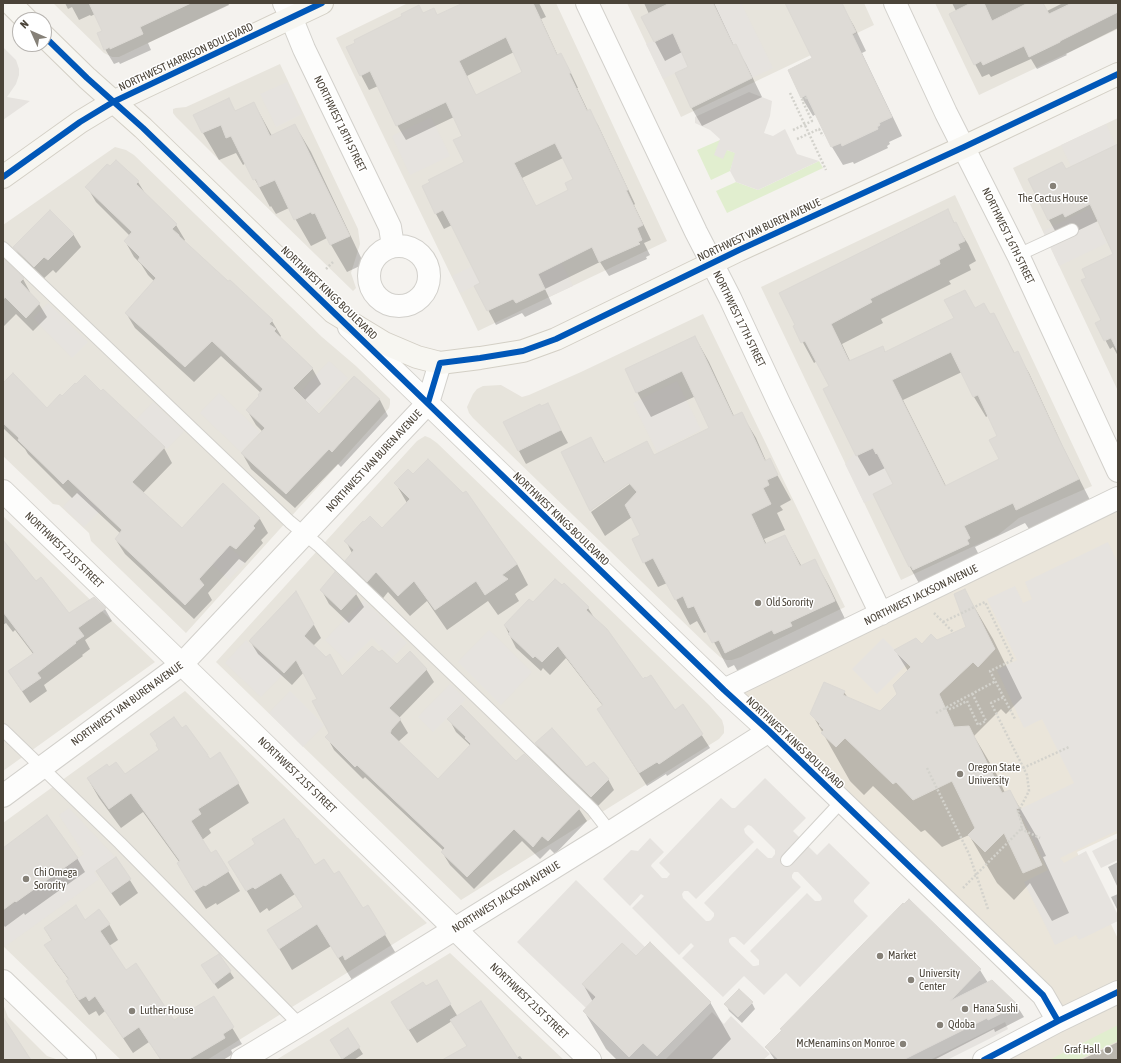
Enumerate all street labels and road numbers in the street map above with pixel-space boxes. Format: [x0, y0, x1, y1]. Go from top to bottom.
street label: NORTHWEST HARRISON BOULEVARD [117, 20, 255, 94]
street label: NORTHWEST 18TH STREET [311, 74, 369, 174]
street label: NORTHWEST 16TH STREET [979, 186, 1037, 286]
street label: NORTHWEST VAN BUREN AVENUE [695, 196, 823, 264]
street label: NORTHWEST KINGS BOULEVARD [278, 243, 380, 343]
street label: NORTHWEST 17TH STREET [710, 269, 768, 369]
street label: NORTHWEST VAN BUREN AVENUE [323, 407, 425, 515]
street label: NORTHWEST KINGS BOULEVARD [510, 469, 612, 569]
street label: NORTHWEST 21ST STREET [22, 509, 106, 591]
street label: NORTHWEST JACKSON AVENUE [862, 562, 980, 628]
street label: NORTHWEST VAN BUREN AVENUE [69, 659, 185, 749]
street label: NORTHWEST KINGS BOULEVARD [743, 694, 847, 792]
street label: NORTHWEST 21ST STREET [255, 734, 339, 816]
street label: NORTHWEST JACKSON AVENUE [450, 858, 562, 936]
street label: NORTHWEST 21ST STREET [487, 960, 571, 1042]

